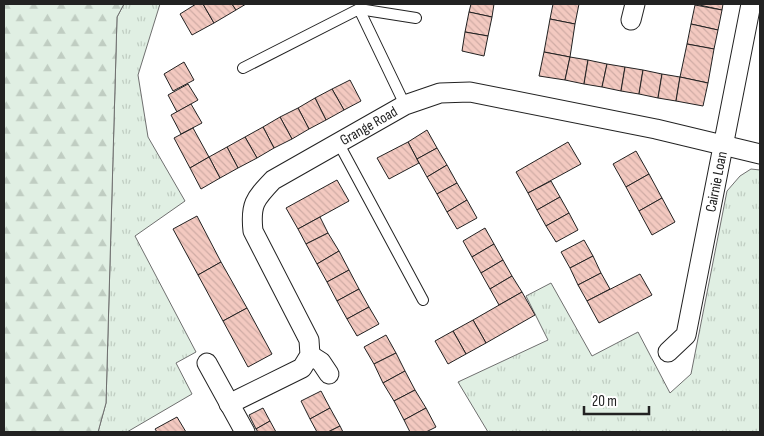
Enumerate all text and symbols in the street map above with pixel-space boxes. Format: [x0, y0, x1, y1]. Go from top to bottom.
street label: Grange Road [337, 102, 401, 150]
street label: Cairnie Loan [701, 150, 732, 214]
scale bar [584, 384, 649, 416]
text: 20 m [592, 392, 617, 411]

